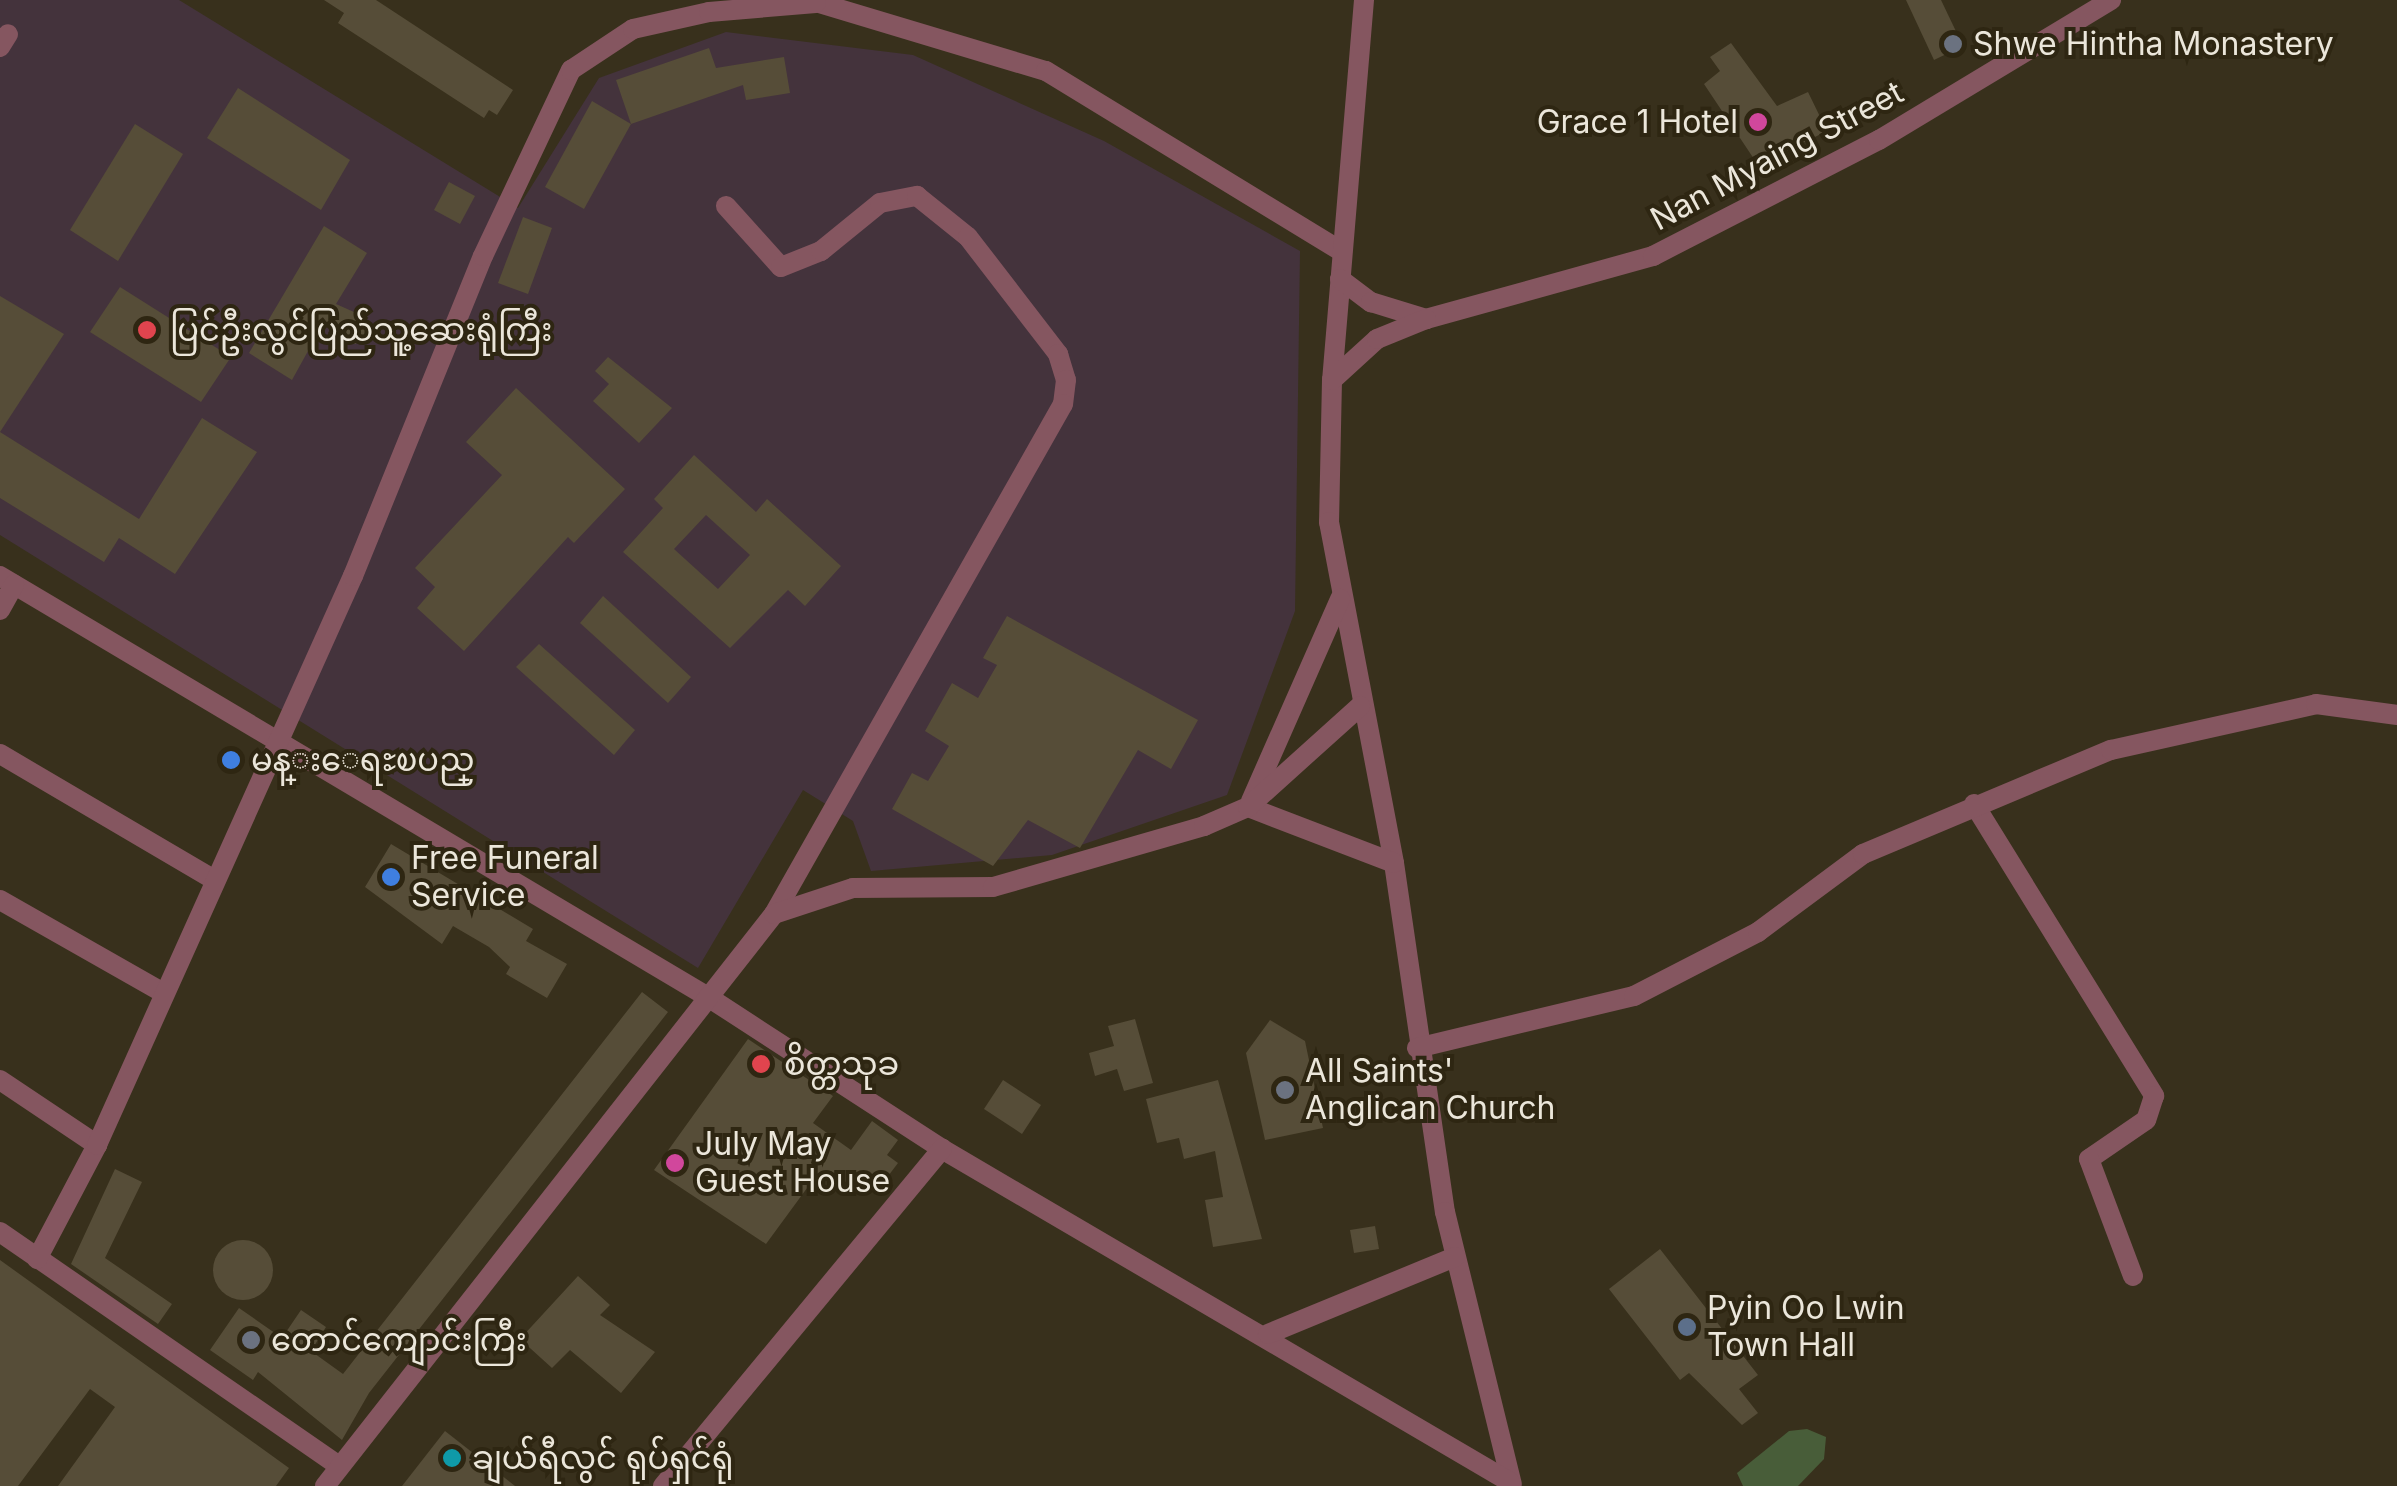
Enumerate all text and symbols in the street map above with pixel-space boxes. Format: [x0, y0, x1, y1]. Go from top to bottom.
place label: Shwe Hintha Monastery [1973, 25, 2334, 63]
marker: Shwe Hintha Monastery [1942, 33, 1964, 55]
street label: Nan Myaing Street [1644, 73, 1910, 239]
place label: Grace 1 Hotel [1537, 103, 1738, 141]
marker: Grace 1 Hotel [1747, 111, 1769, 133]
place label: ပြင်ဦးလွင်ပြည်သူ့ဆေးရုံကြီး [170, 311, 552, 349]
marker: ပြင်ဦးလွင်ပြည်သူ့ဆေးရုံကြီး [134, 317, 160, 343]
place label: မန္းေရႊၿပည္ [251, 741, 474, 779]
marker: မန္းေရႊၿပည္ [220, 749, 242, 771]
place label: Free Funeral Service [411, 840, 599, 915]
marker: Free Funeral Service [380, 866, 402, 888]
place label: စိတ္တသုခ [784, 1045, 899, 1083]
marker: စိတ္တသုခ [748, 1051, 774, 1077]
place label: All Saints' Anglican Church [1305, 1053, 1556, 1128]
marker: All Saints' Anglican Church [1274, 1079, 1296, 1101]
place label: July May Guest House [695, 1126, 890, 1201]
marker: July May Guest House [664, 1152, 686, 1174]
place label: Pyin Oo Lwin Town Hall [1707, 1290, 1905, 1365]
marker: Pyin Oo Lwin Town Hall [1676, 1316, 1698, 1338]
place label: တောင်ကျောင်းကြီး [271, 1321, 527, 1359]
marker: တောင်ကျောင်းကြီး [240, 1329, 262, 1351]
place label: ချယ်ရီလွင် ရုပ်ရှင်ရုံ [472, 1439, 733, 1477]
marker: ချယ်ရီလွင် ရုပ်ရှင်ရုံ [441, 1447, 463, 1469]

